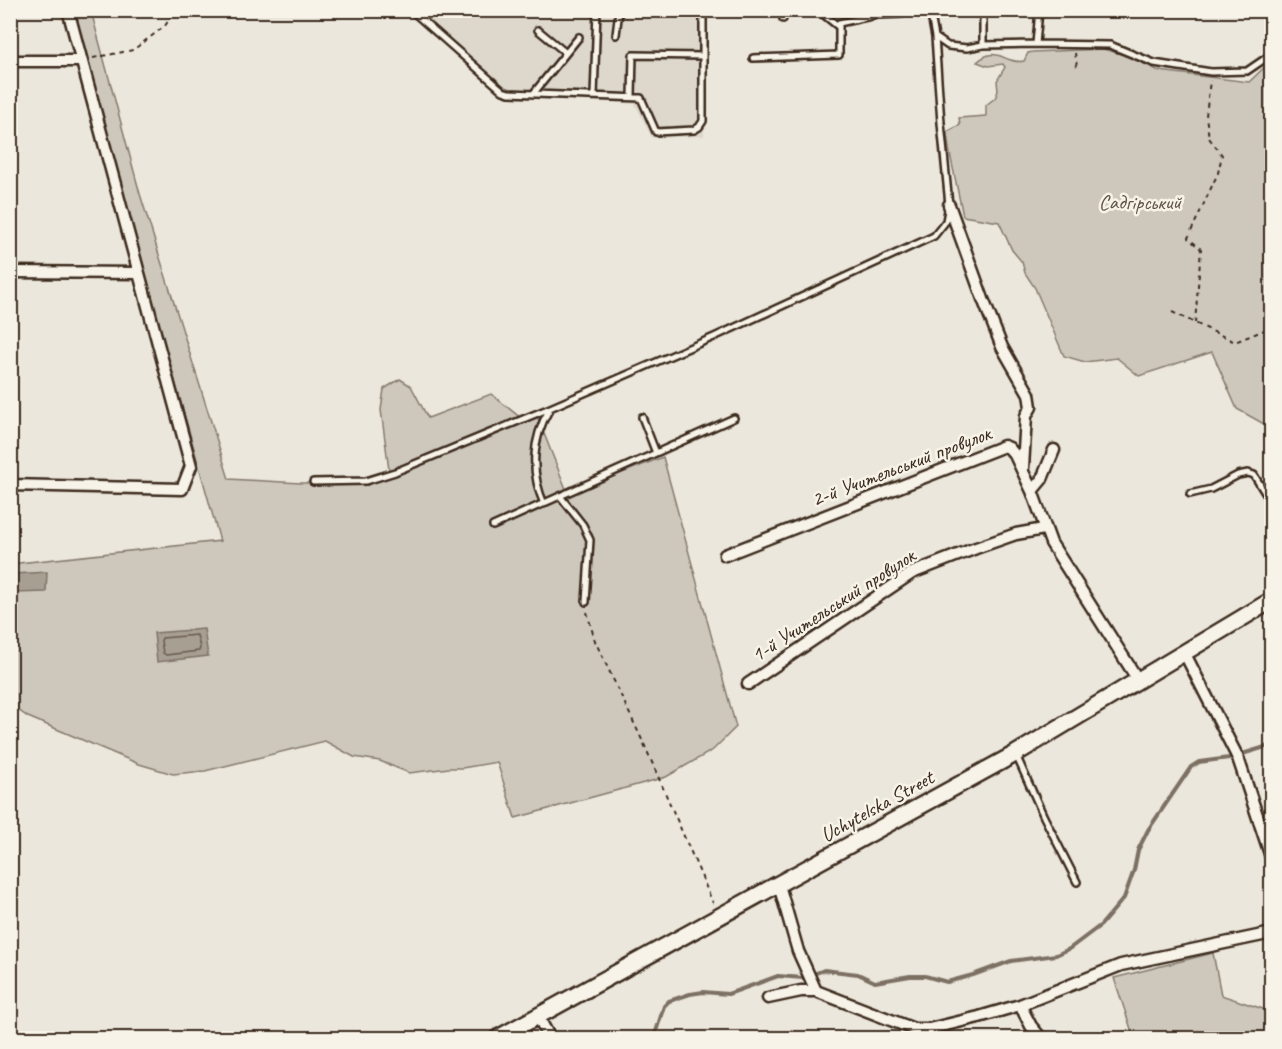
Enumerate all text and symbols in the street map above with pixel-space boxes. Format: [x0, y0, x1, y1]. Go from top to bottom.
park label: Садгірський [1099, 189, 1183, 215]
street label: 2-й Учительський провулок [808, 419, 997, 512]
street label: 1-й Учительський провулок [746, 541, 922, 668]
street label: Uchytelska Street [816, 763, 940, 848]

